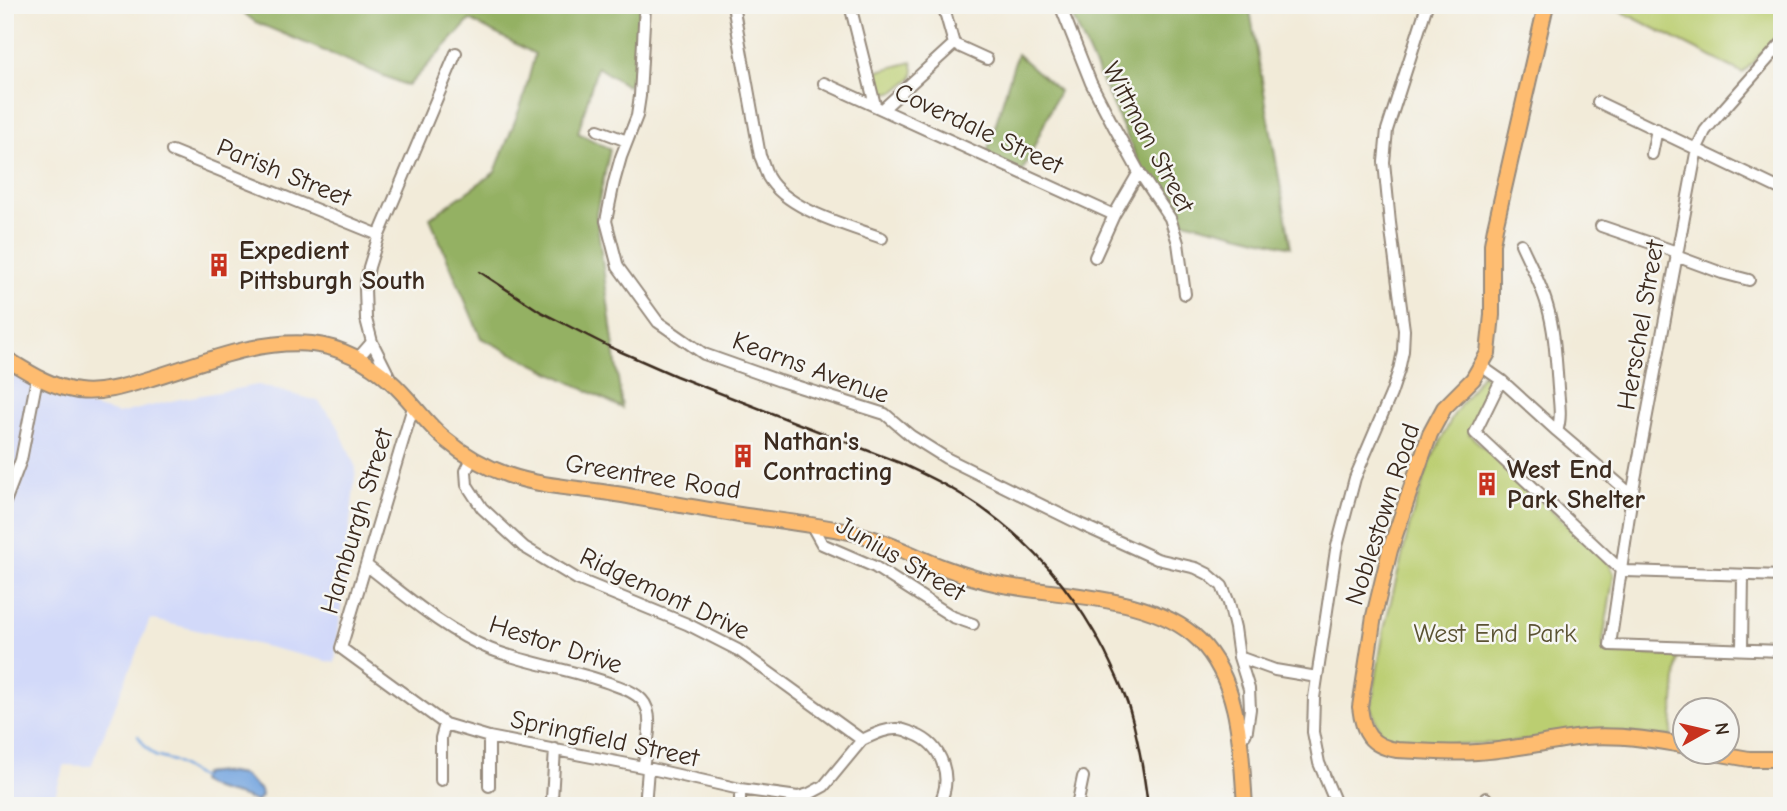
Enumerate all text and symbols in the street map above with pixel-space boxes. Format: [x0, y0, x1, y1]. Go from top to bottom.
street label: Wittman Street [1096, 57, 1201, 219]
street label: Coverdale Street [890, 77, 1069, 182]
street label: Parish Street [212, 132, 356, 214]
place label: Expedient Pittsburgh South [239, 236, 425, 296]
street label: Herschel Street [1611, 236, 1671, 412]
building icon: Expedient Pittsburgh South [205, 251, 233, 279]
street label: Kearns Avenue [728, 326, 893, 410]
street label: Noblestown Road [1339, 420, 1426, 609]
street label: Hamburgh Street [315, 424, 400, 617]
place label: Nathan's Contracting [763, 427, 893, 487]
building icon: Nathan's Contracting [729, 442, 757, 470]
street label: Greentree Road [563, 448, 743, 506]
place label: West End Park Shelter [1507, 455, 1645, 515]
building icon: West End Park Shelter [1473, 470, 1501, 498]
street label: Junius Street [831, 510, 971, 608]
street label: Ridgemont Drive [575, 541, 754, 646]
street label: Hestor Drive [485, 609, 626, 681]
park label: West End Park [1413, 619, 1577, 649]
north arrow [1672, 696, 1742, 766]
street label: Springfield Street [508, 704, 703, 774]
text: N [1710, 721, 1734, 736]

